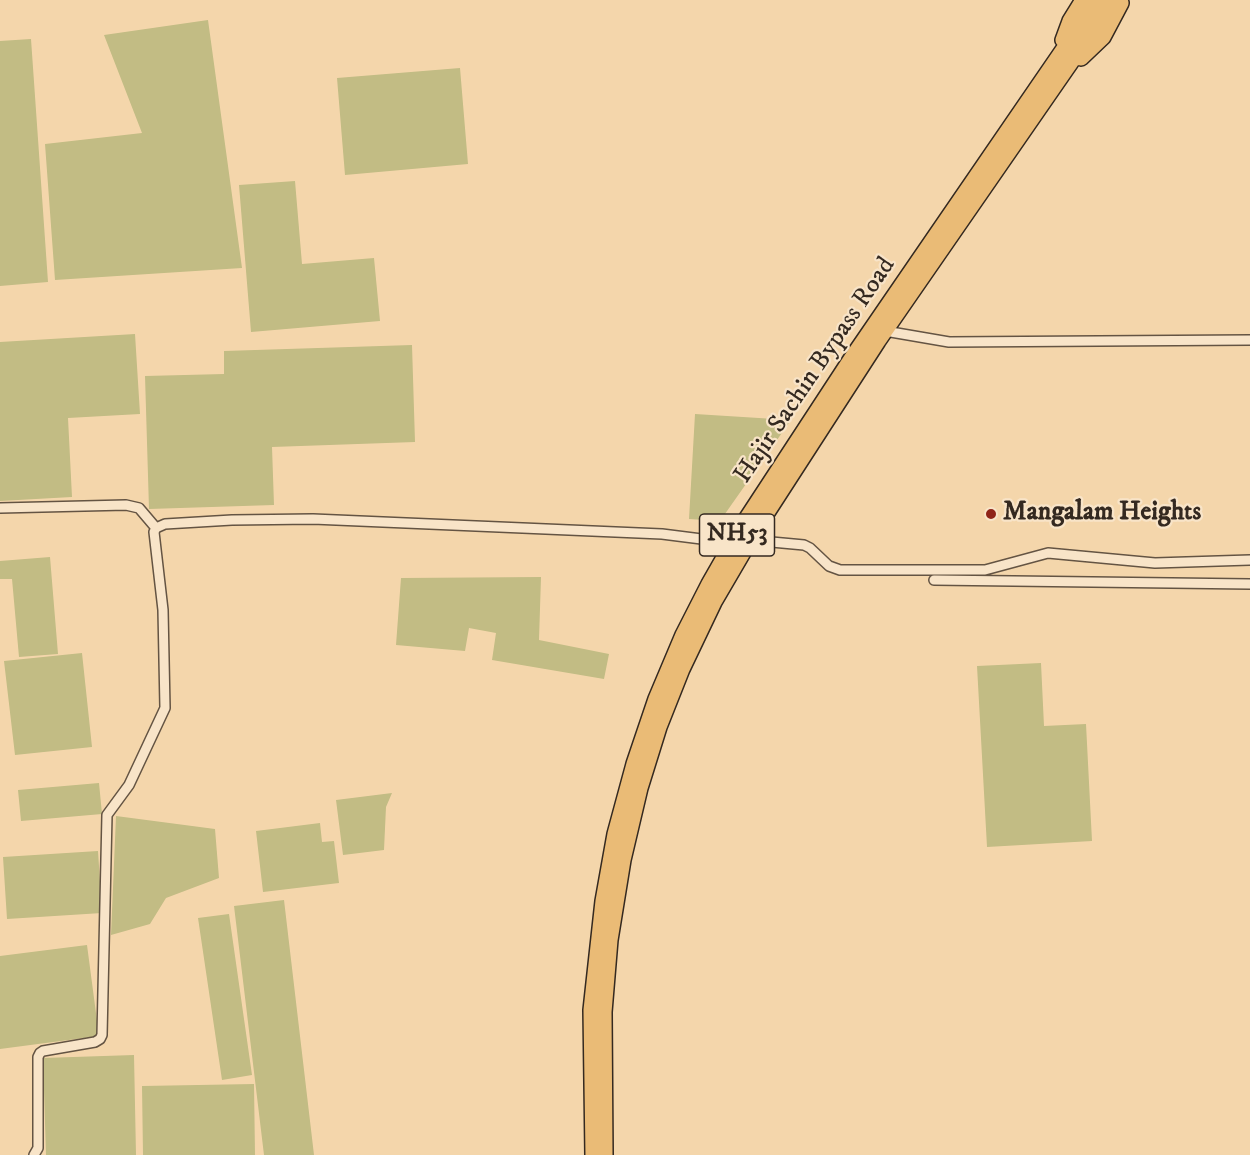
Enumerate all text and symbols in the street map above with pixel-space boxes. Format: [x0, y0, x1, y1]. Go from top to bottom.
street label: Hajir Sachin Bypass Road [729, 252, 903, 490]
place label: Mangalam Heights [1003, 498, 1201, 530]
marker: Mangalam Heights [984, 507, 998, 521]
road number: NH53 [700, 514, 774, 556]

